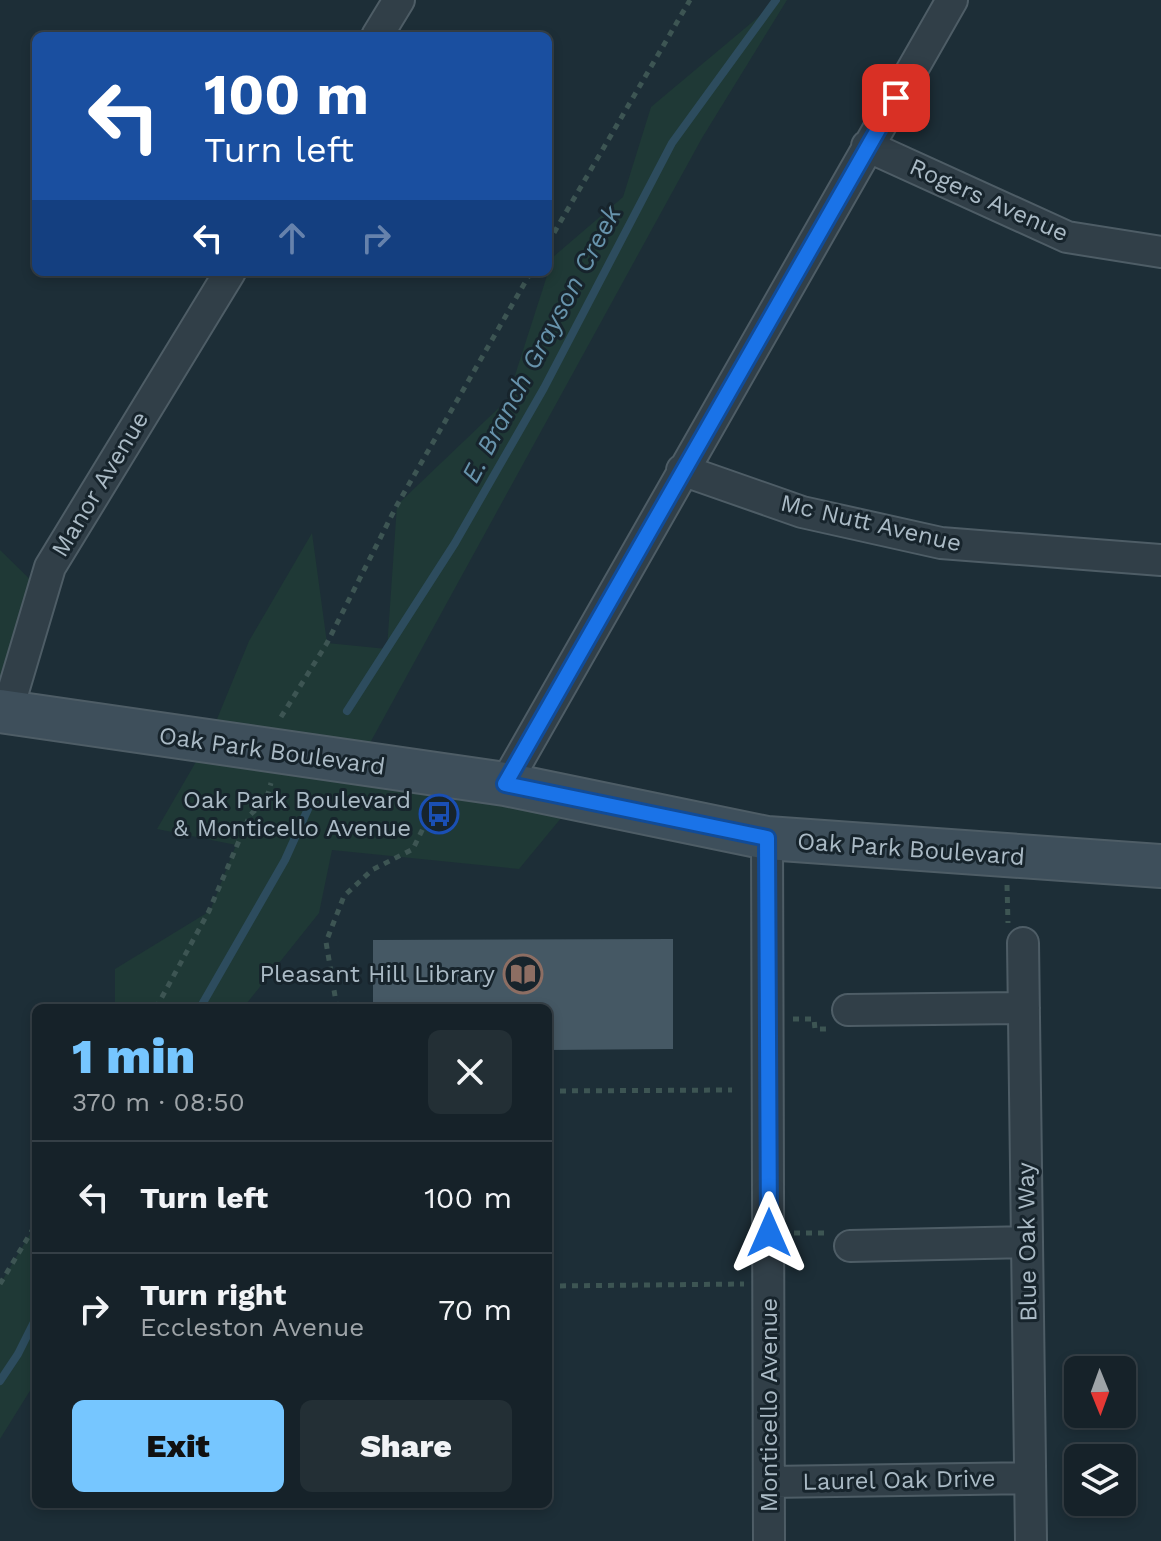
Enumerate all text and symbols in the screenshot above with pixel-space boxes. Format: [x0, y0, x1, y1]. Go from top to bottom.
text: 100 m [204, 62, 369, 128]
icon: left [72, 64, 176, 168]
pin [862, 64, 930, 132]
icon: arrive [874, 76, 918, 120]
text: Turn left [204, 129, 354, 171]
street label: Rogers Avenue [905, 153, 1073, 247]
water label: E. Branch Grayson Creek [455, 200, 627, 488]
icon: left [186, 216, 230, 260]
icon: ahead [270, 216, 314, 260]
icon: right [354, 216, 398, 260]
street label: Manor Avenue [46, 406, 154, 562]
street label: Mc Nutt Avenue [778, 489, 964, 557]
street label: Oak Park Boulevard [157, 721, 387, 781]
place label: Oak Park Boulevard & Monticello Avenue [174, 786, 411, 842]
bus stop icon: Oak Park Boulevard & Monticello Avenue [418, 793, 460, 835]
street label: Oak Park Boulevard [796, 827, 1026, 871]
library icon: Pleasant Hill Library [502, 953, 544, 995]
place label: Pleasant Hill Library [259, 960, 496, 988]
text: 1 min [72, 1028, 195, 1085]
button: close [428, 1030, 512, 1114]
text: 370 m · 08:50 [72, 1087, 245, 1117]
street label: Blue Oak Way [1012, 1161, 1042, 1322]
icon: left [72, 1175, 116, 1219]
text: Turn left [140, 1180, 268, 1215]
text: 100 m [424, 1180, 512, 1215]
position arrow [727, 1191, 811, 1275]
text: Turn right [140, 1277, 286, 1312]
icon: right [72, 1287, 116, 1331]
text: 70 m [438, 1292, 512, 1327]
street label: Monticello Avenue [755, 1298, 783, 1512]
text: Eccleston Avenue [140, 1312, 364, 1342]
north arrow [1064, 1356, 1136, 1428]
map controls [1064, 1356, 1136, 1516]
button: Exit [72, 1400, 284, 1492]
button: Share [300, 1400, 512, 1492]
button: layers [1064, 1444, 1136, 1516]
street label: Laurel Oak Drive [802, 1464, 996, 1496]

